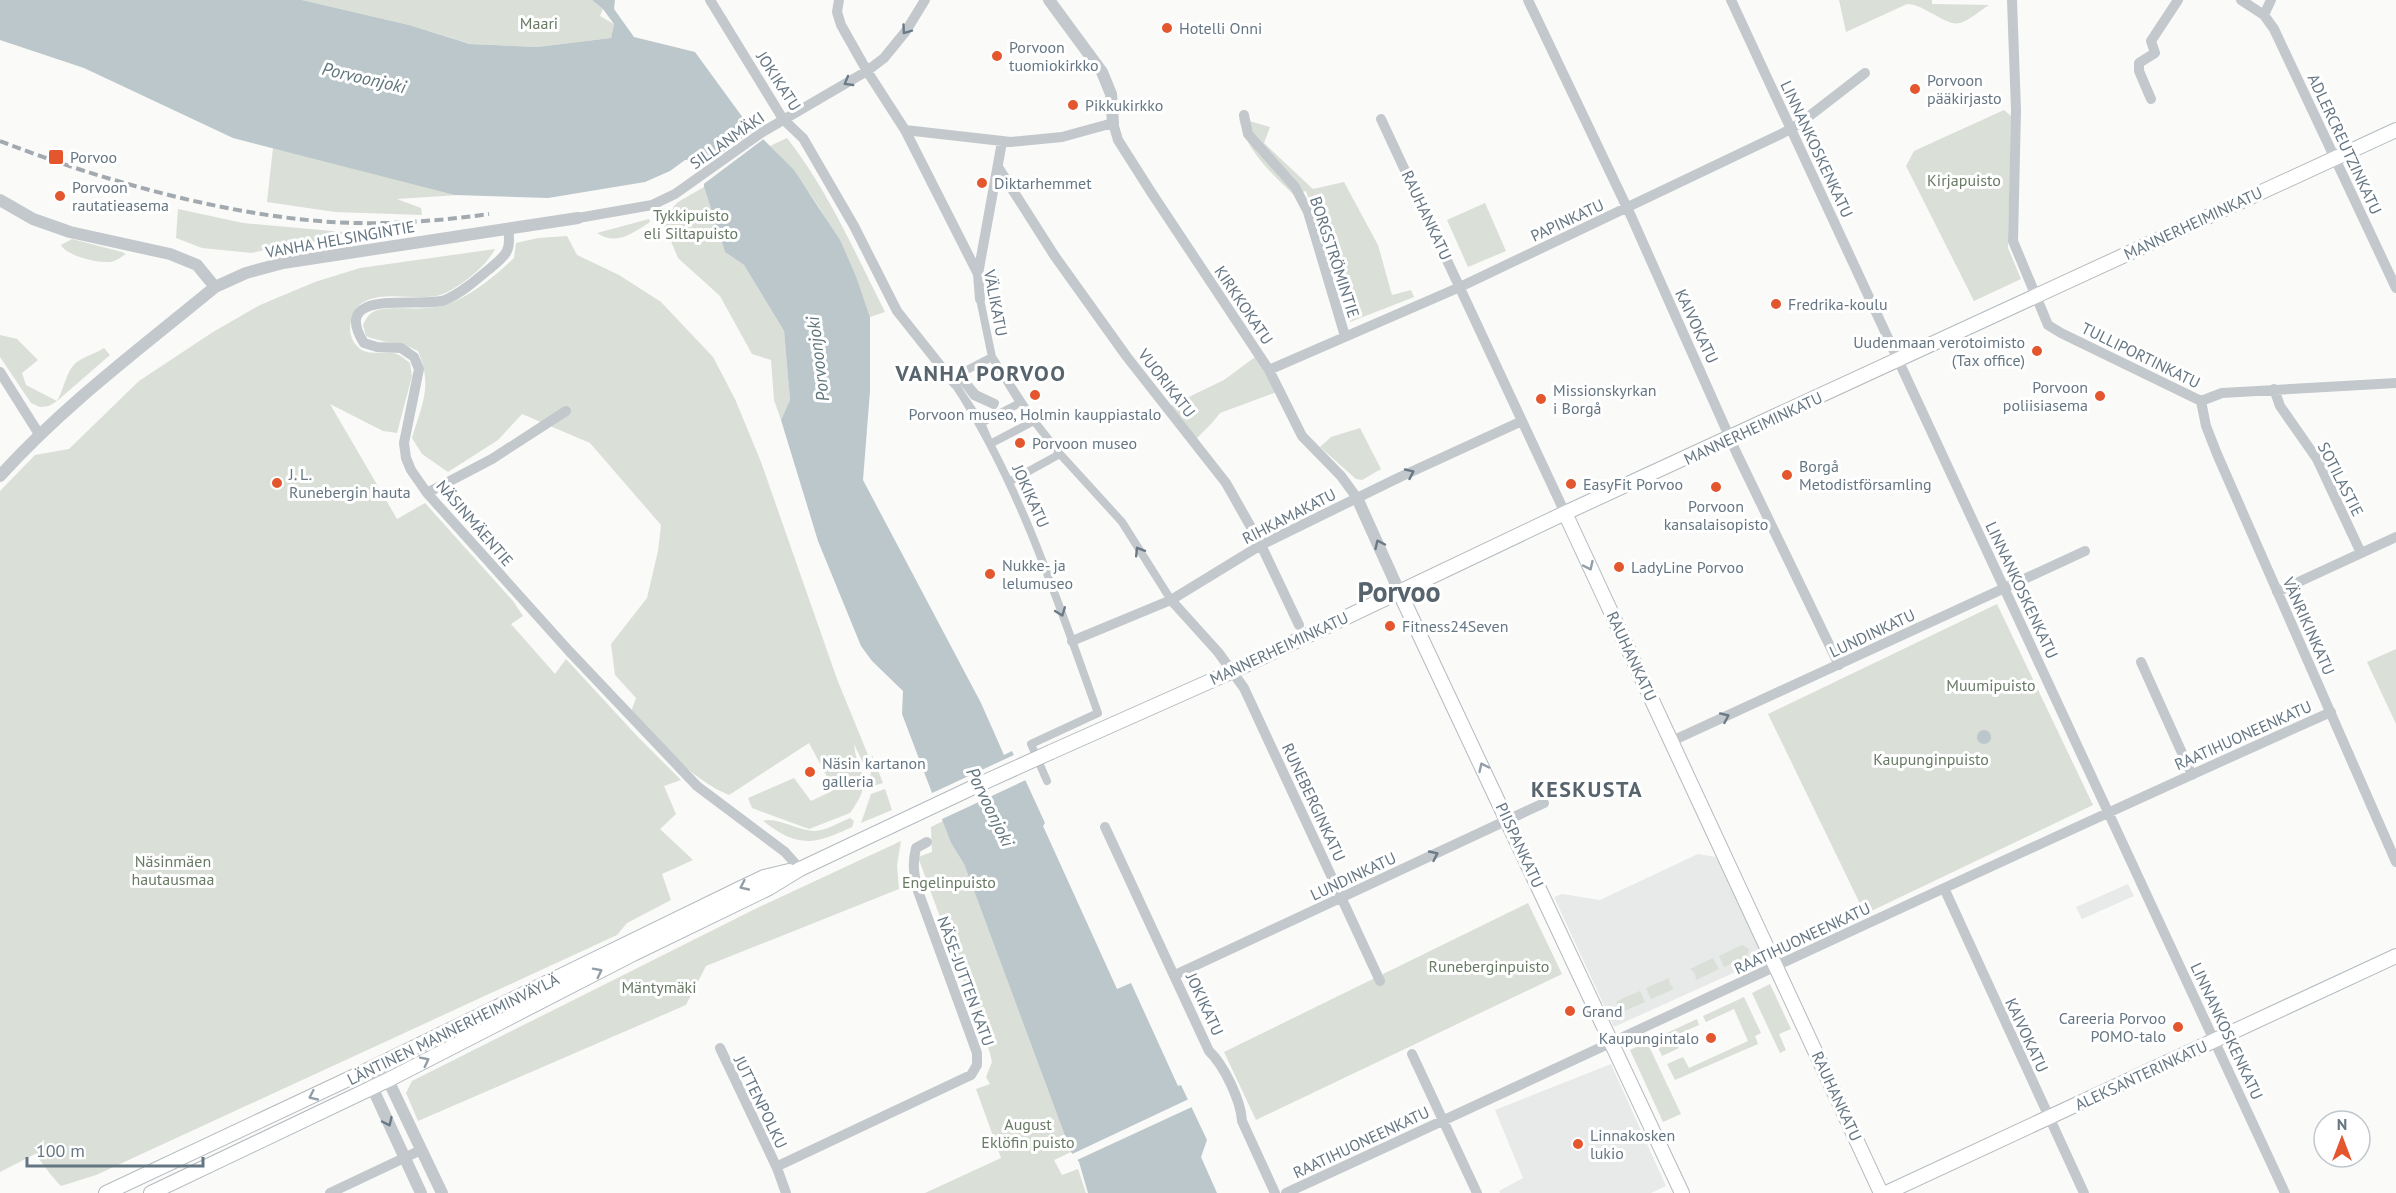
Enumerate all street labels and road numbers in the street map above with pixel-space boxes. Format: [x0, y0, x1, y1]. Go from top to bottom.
street label: JOKIKATU [752, 47, 806, 115]
street label: ADLERCREUTZINKATU [2304, 71, 2386, 217]
street label: LINNANKOSKENKATU [1776, 77, 1858, 221]
street label: SILLANMÄKI [686, 107, 768, 173]
street label: RAUHANKATU [1398, 167, 1456, 263]
street label: MANNERHEIMINKATU [2121, 182, 2265, 264]
street label: BORGSTRÖMINTIE [1306, 194, 1364, 320]
street label: PAPINKATU [1527, 194, 1607, 246]
street label: VANHA HELSINGINTIE [263, 216, 416, 262]
street label: KIRKKOKATU [1210, 262, 1278, 348]
street label: VÄLIKATU [980, 267, 1012, 338]
street label: KAIVOKATU [1671, 286, 1723, 366]
street label: TULLIPORTINKATU [2078, 318, 2204, 392]
street label: VUORIKATU [1133, 344, 1200, 421]
street label: MANNERHEIMINKATU [1681, 387, 1825, 469]
street label: SOTILASTIE [2314, 439, 2368, 519]
street label: JOKIKATU [1008, 460, 1054, 531]
street label: NÄSINMÄENTIE [432, 476, 518, 570]
street label: RIHKAMAKATU [1239, 484, 1339, 548]
street label: LINNANKOSKENKATU [1981, 518, 2063, 662]
street label: VÄNRIKINKATU [2278, 573, 2339, 678]
street label: LUNDINKATU [1826, 604, 1918, 662]
street label: MANNERHEIMINKATU [1207, 607, 1351, 689]
street label: RAUHANKATU [1603, 608, 1661, 704]
street label: RAATIHUONEENKATU [2171, 696, 2315, 774]
street label: RUNEBERGINKATU [1278, 740, 1350, 864]
street label: PIISPANKATU [1492, 799, 1548, 891]
street label: LUNDINKATU [1307, 847, 1399, 905]
street label: RAATIHUONEENKATU [1731, 898, 1873, 978]
street label: NÄSE-JUTTEN KATU [933, 913, 999, 1049]
street label: LINNANKOSKENKATU [2186, 959, 2268, 1103]
street label: LÄNTINEN MANNERHEIMINVÄYLÄ [344, 969, 563, 1089]
street label: JOKIKATU [1181, 969, 1228, 1039]
street label: KAIVOKATU [2001, 995, 2053, 1075]
street label: ALEKSANTERINKATU [2072, 1036, 2210, 1114]
street label: RAUHANKATU [1808, 1048, 1866, 1144]
street label: JUTTENPOLKU [730, 1052, 792, 1152]
street label: RAATIHUONEENKATU [1290, 1102, 1432, 1182]

